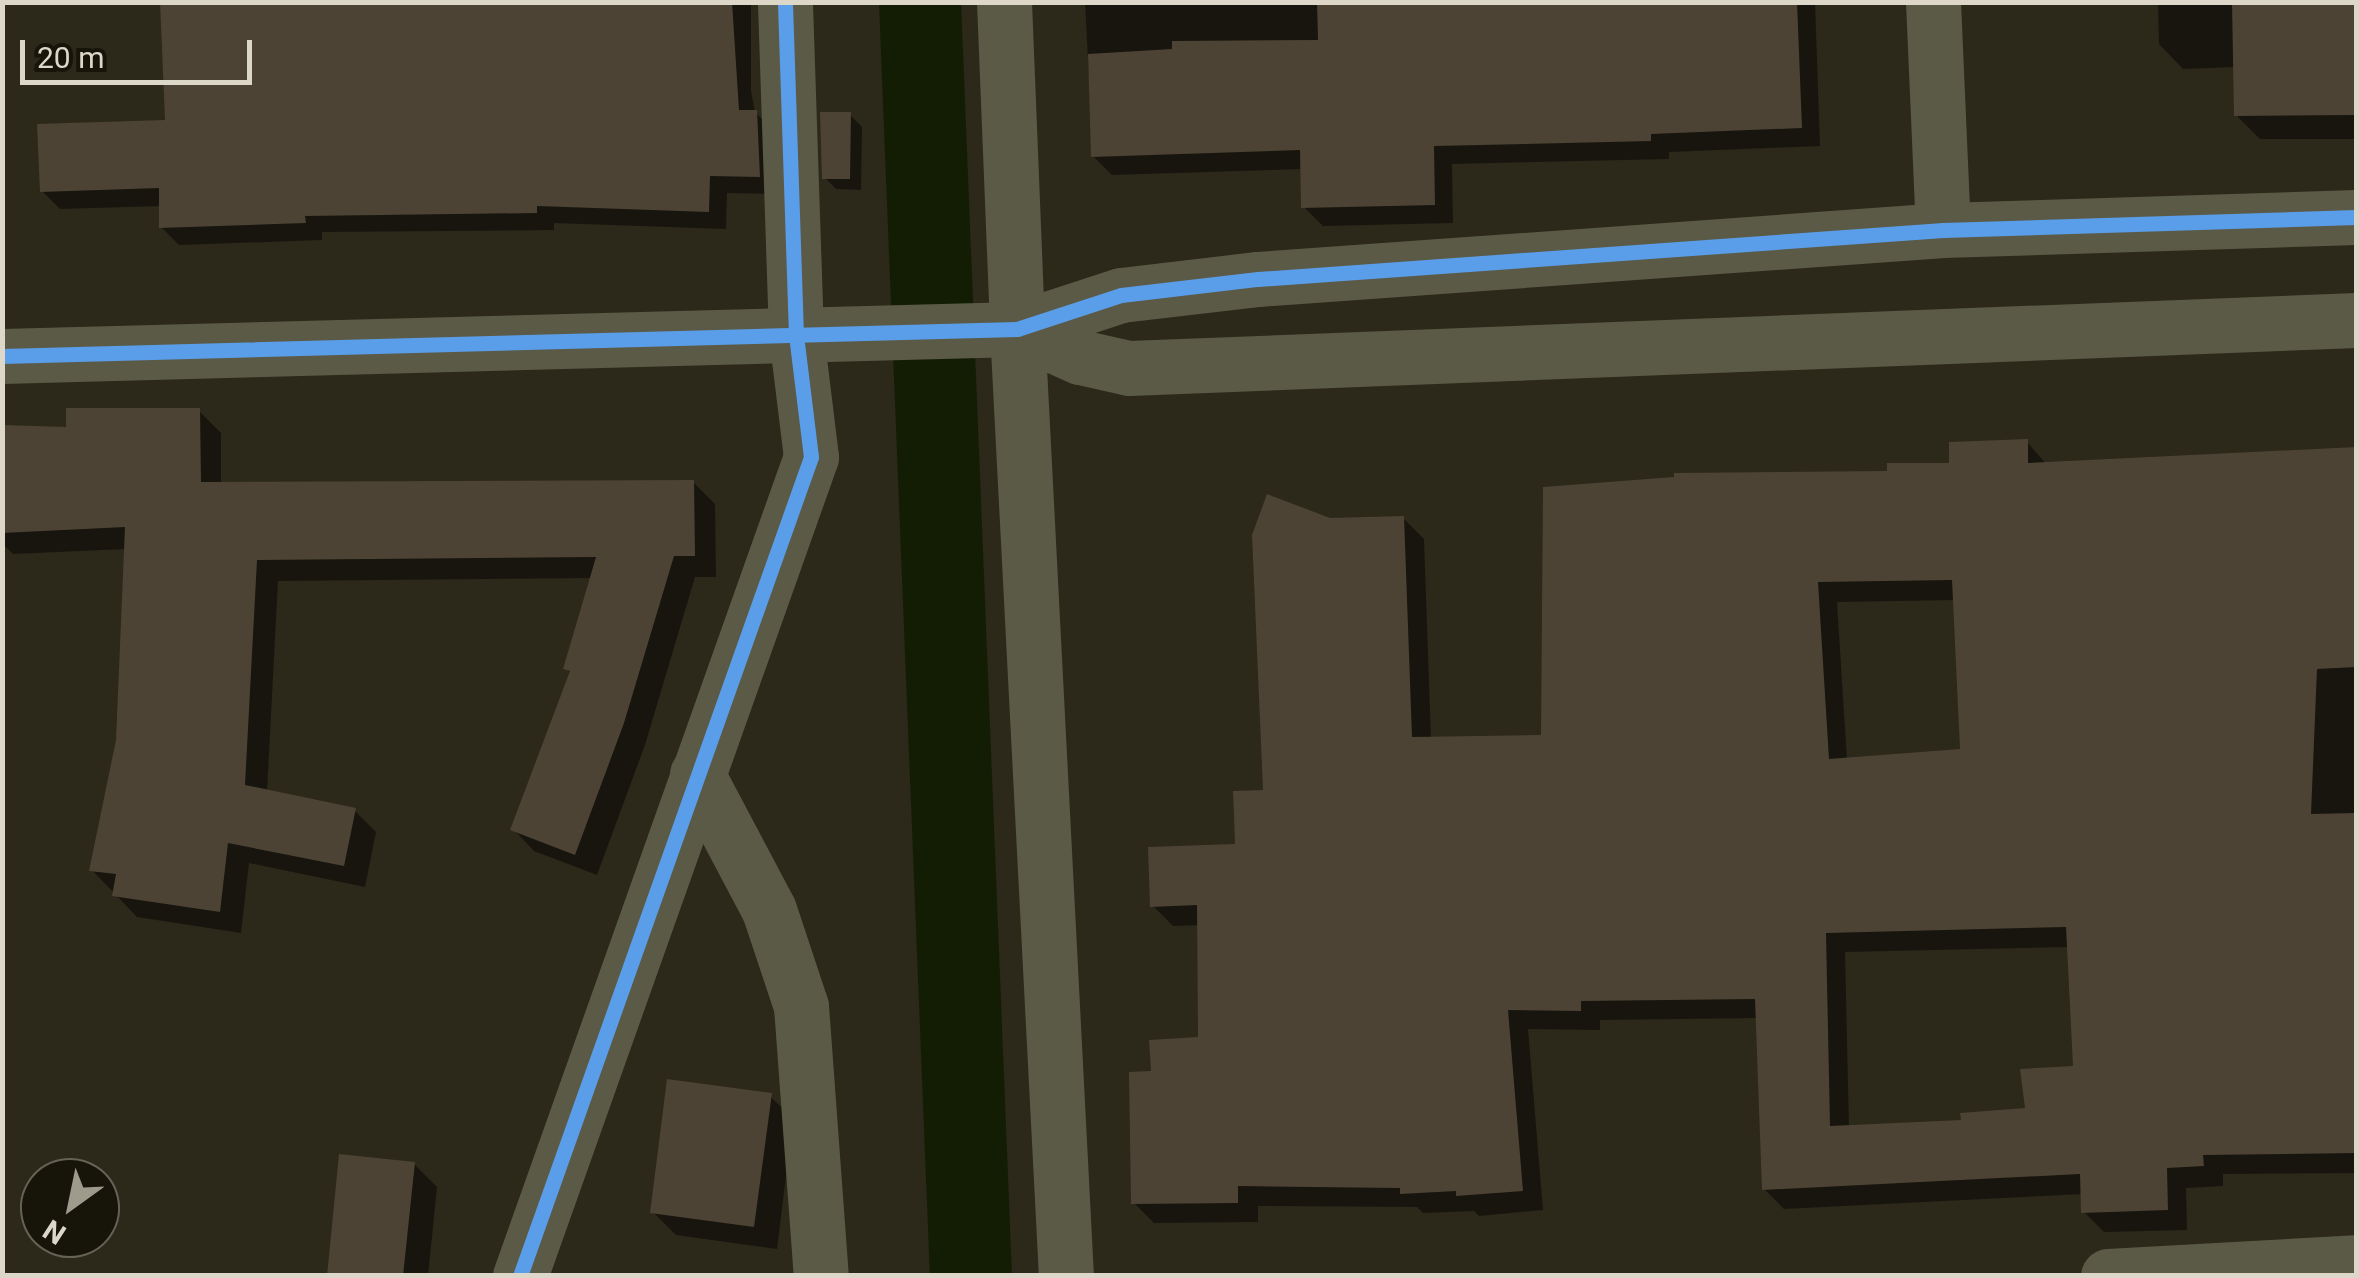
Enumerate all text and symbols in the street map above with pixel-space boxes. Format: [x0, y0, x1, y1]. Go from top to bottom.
scale bar [25, 20, 258, 82]
text: 20 m [37, 40, 104, 75]
north arrow [20, 1158, 120, 1258]
text: N [37, 1213, 72, 1251]

